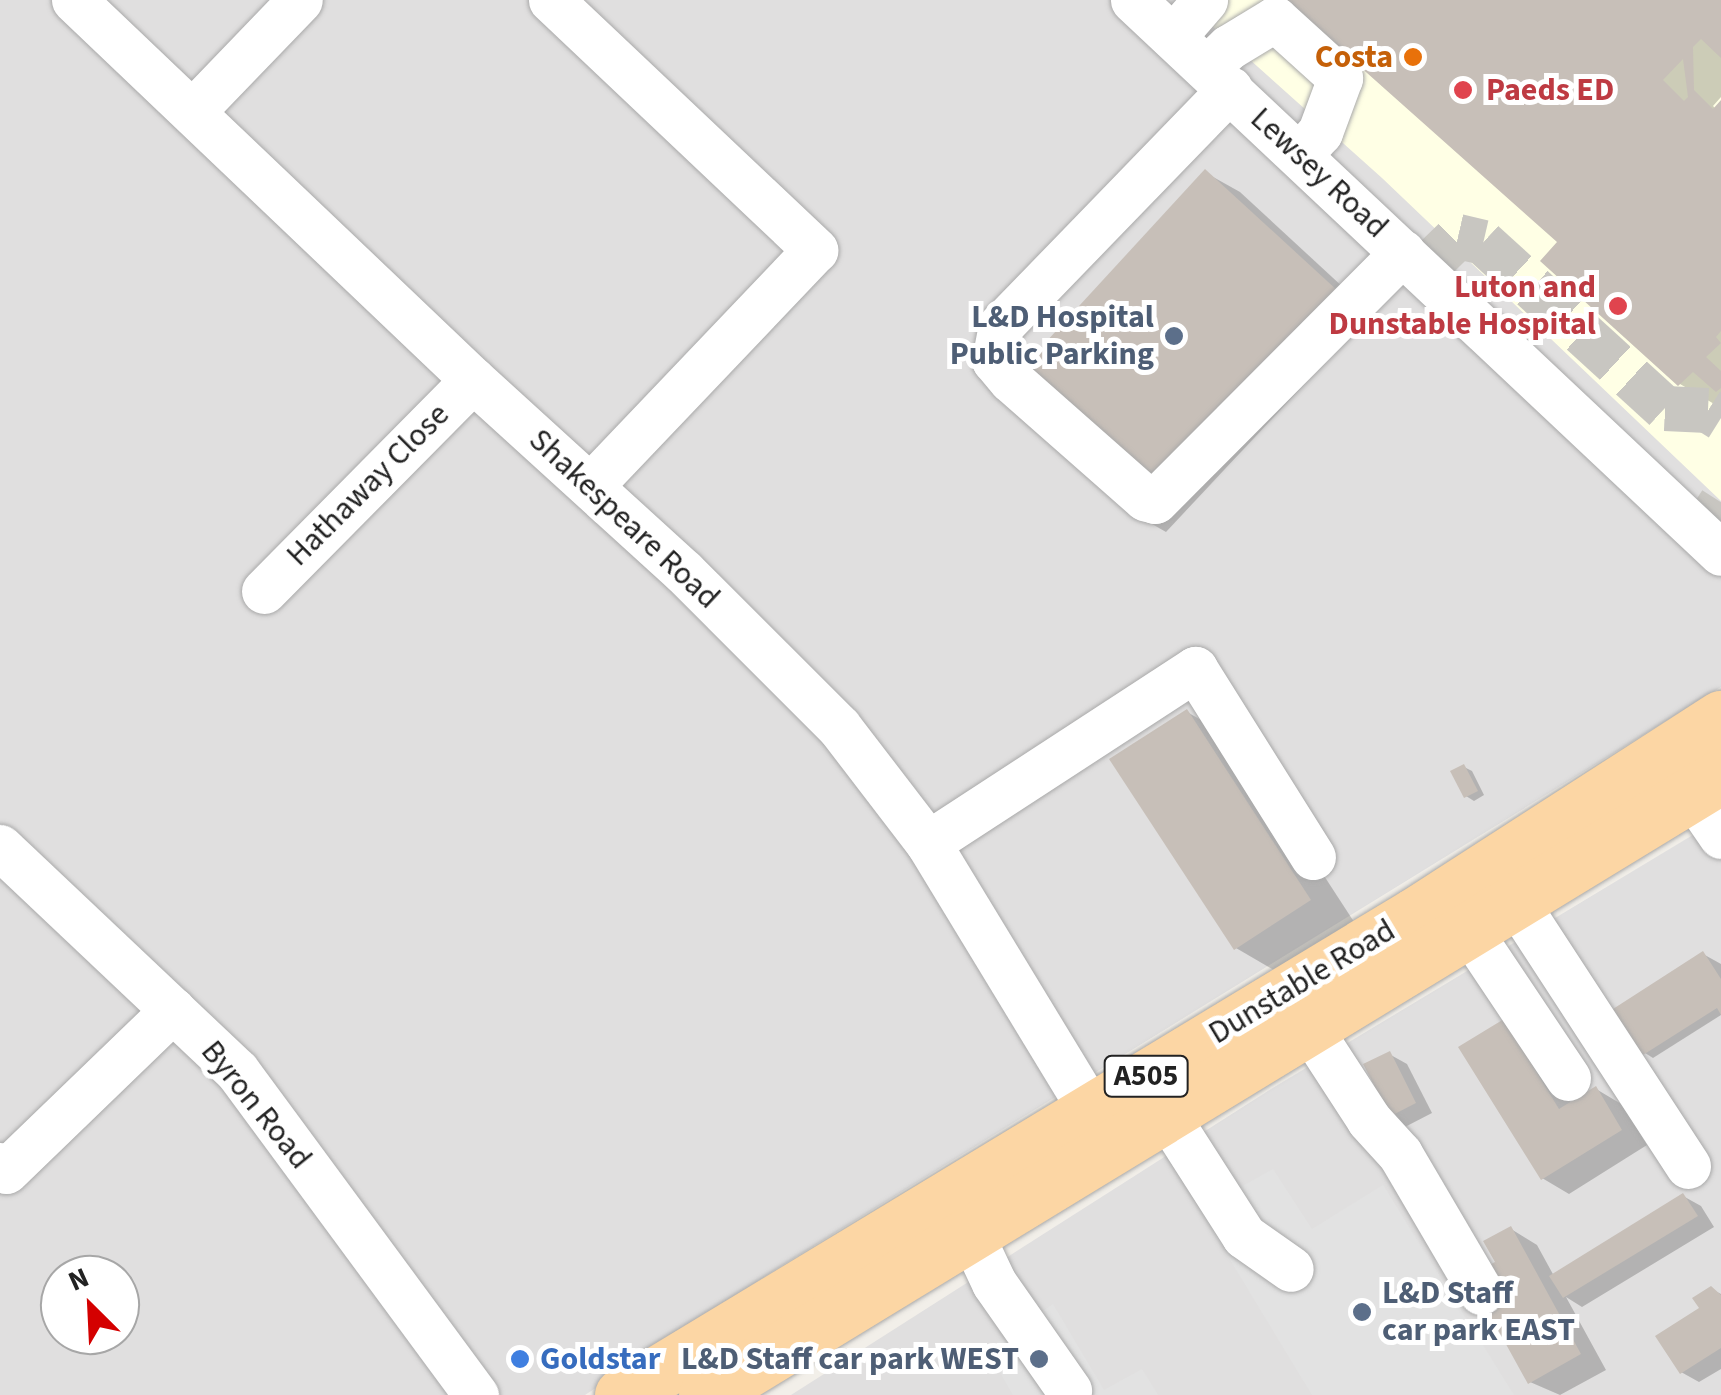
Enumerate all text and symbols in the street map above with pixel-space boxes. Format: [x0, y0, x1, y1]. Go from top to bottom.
place label: Costa [1315, 38, 1393, 76]
marker: Costa [1402, 46, 1424, 68]
place label: Paeds ED [1486, 71, 1614, 109]
marker: Paeds ED [1450, 77, 1476, 103]
street label: Lewsey Road [1242, 100, 1396, 246]
place label: Luton and Dunstable Hospital [1329, 269, 1596, 344]
marker: Luton and Dunstable Hospital [1605, 293, 1631, 319]
place label: L&D Hospital Public Parking [950, 299, 1154, 374]
marker: L&D Hospital Public Parking [1163, 325, 1185, 347]
street label: Hathaway Close [279, 396, 457, 574]
street label: Shakespeare Road [521, 421, 727, 617]
street label: Dunstable Road [1202, 911, 1402, 1053]
street label: Byron Road [193, 1033, 319, 1177]
road number: A505 [1104, 1051, 1188, 1101]
north arrow [40, 1255, 140, 1355]
text: N [62, 1257, 95, 1301]
place label: L&D Staff car park EAST [1382, 1275, 1575, 1350]
marker: L&D Staff car park EAST [1351, 1301, 1373, 1323]
place label: Goldstar [540, 1340, 660, 1378]
place label: L&D Staff car park WEST [681, 1340, 1019, 1378]
marker: Goldstar [509, 1348, 531, 1370]
marker: L&D Staff car park WEST [1028, 1348, 1050, 1370]

